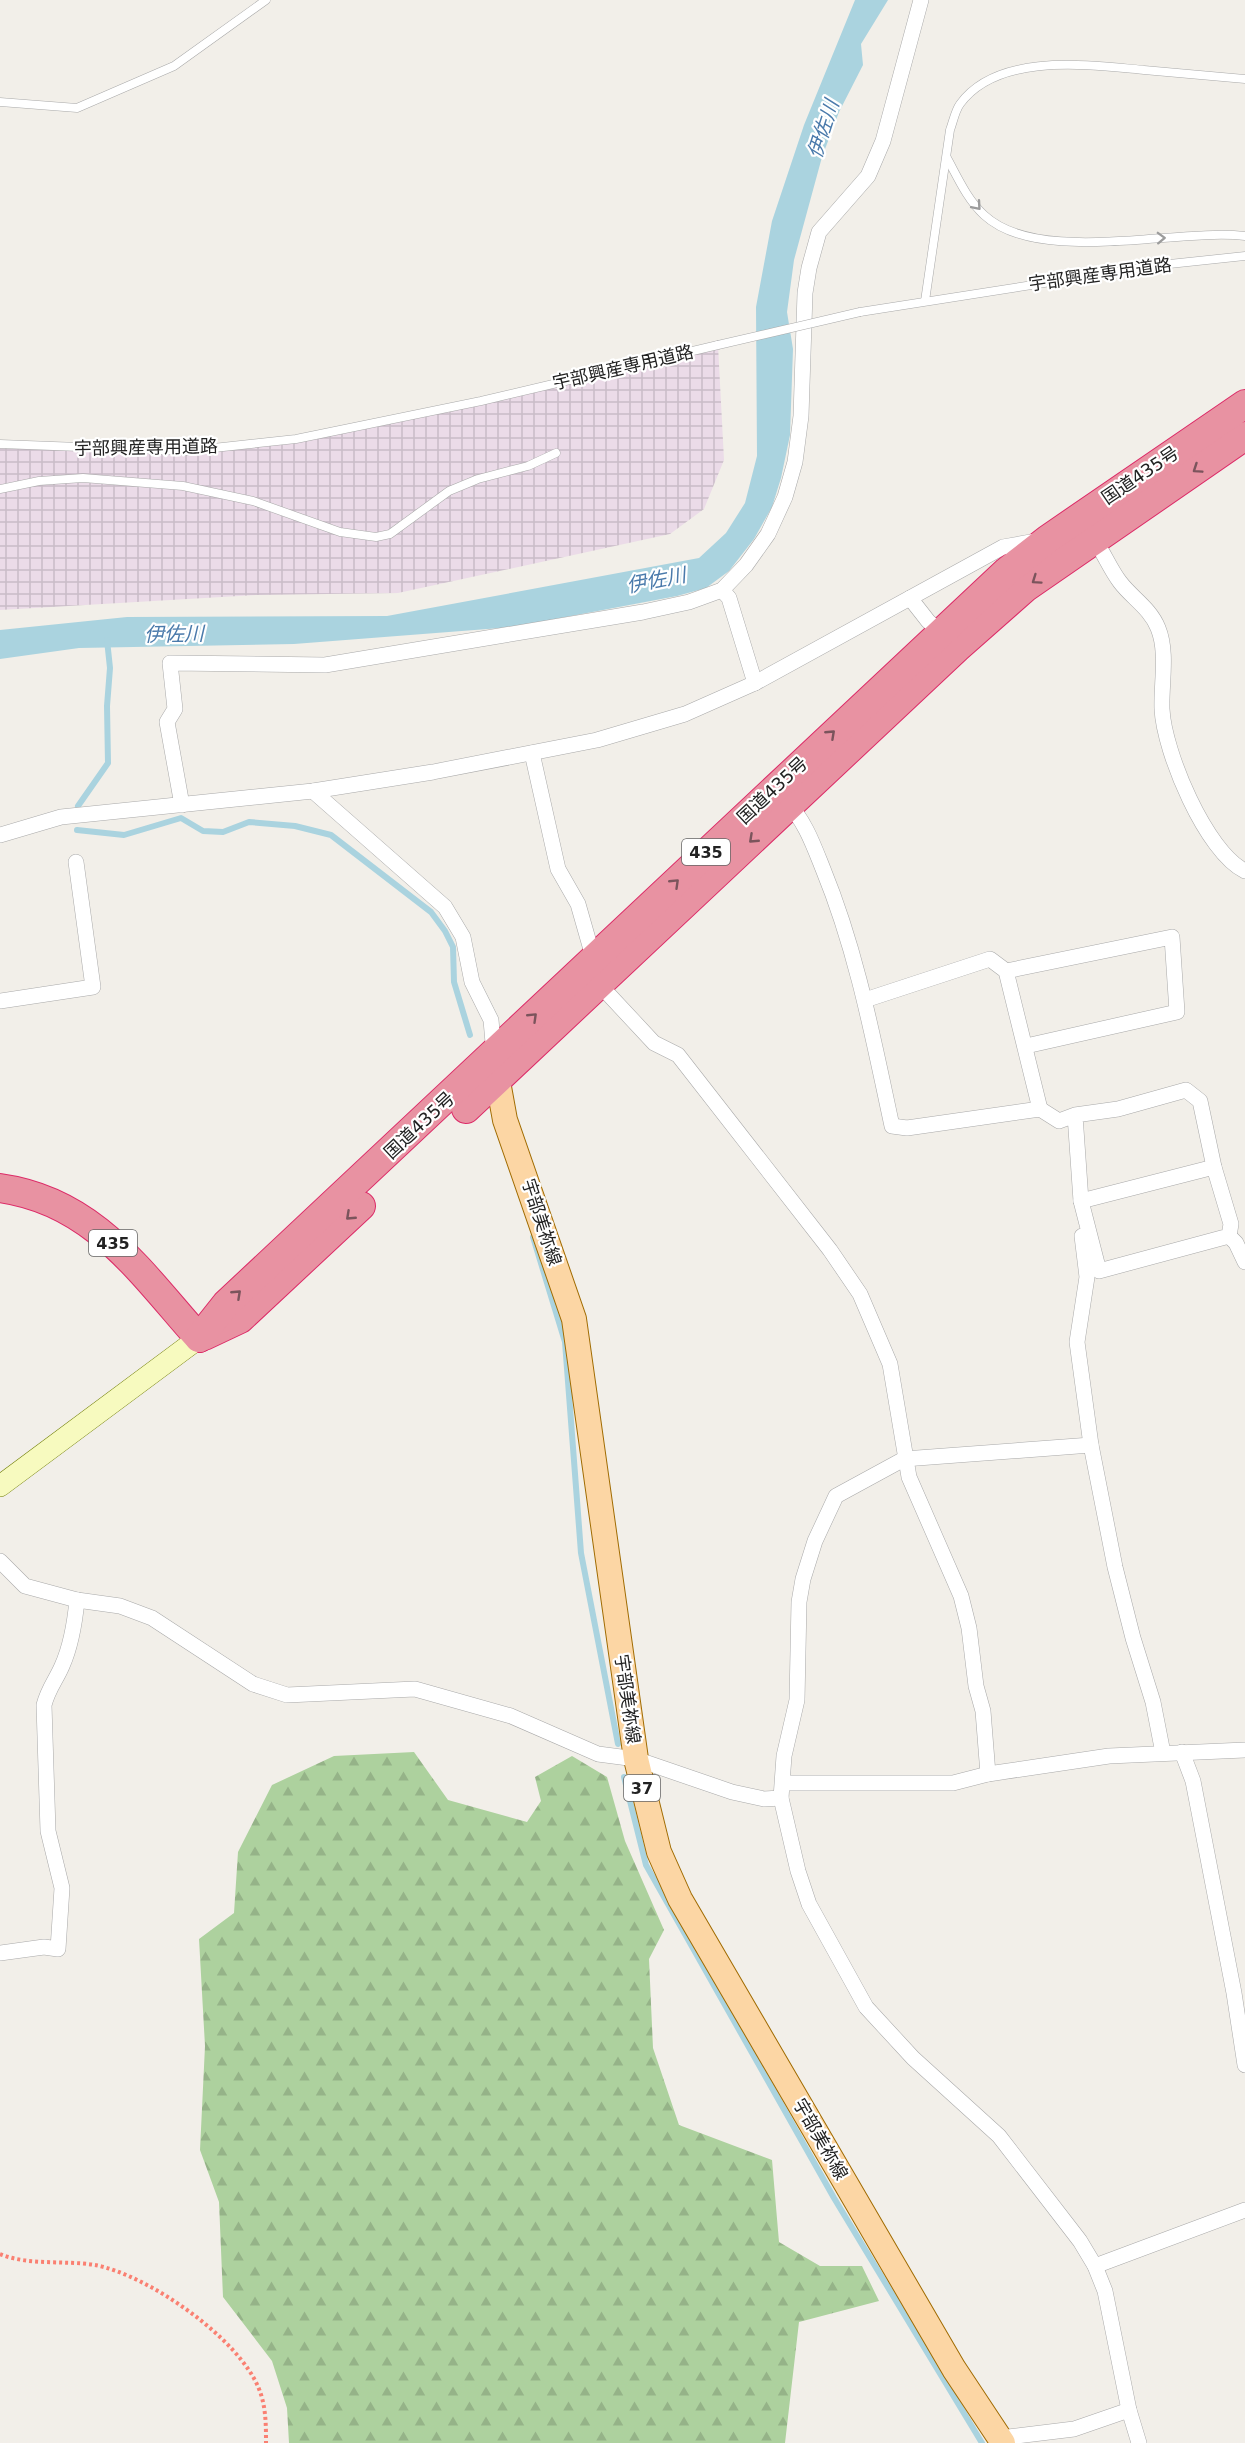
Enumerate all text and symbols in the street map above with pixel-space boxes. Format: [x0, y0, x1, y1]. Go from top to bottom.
water label: 伊佐川 [802, 95, 844, 161]
one-way arrow [969, 199, 980, 210]
one-way arrow [1157, 232, 1166, 245]
street label: 宇部興産専用道路 [1027, 254, 1173, 294]
street label: 宇部興産専用道路 [550, 341, 696, 393]
street label: 宇部興産専用道路 [74, 435, 218, 459]
street label: 国道435号 [1098, 442, 1182, 508]
one-way arrow [1192, 462, 1203, 473]
water label: 伊佐川 [624, 562, 690, 598]
one-way arrow [1032, 573, 1043, 584]
water label: 伊佐川 [144, 621, 206, 647]
one-way arrow [825, 730, 835, 741]
street label: 国道435号 [733, 752, 811, 828]
one-way arrow [749, 832, 760, 843]
road number: 435 [682, 839, 730, 865]
one-way arrow [667, 879, 678, 890]
one-way arrow [526, 1013, 537, 1024]
street label: 国道435号 [380, 1087, 458, 1163]
street label: 宇部美祢線 [518, 1176, 566, 1268]
one-way arrow [347, 1209, 357, 1220]
road number: 435 [89, 1230, 137, 1256]
one-way arrow [230, 1290, 241, 1301]
street label: 宇部美祢線 [611, 1653, 645, 1745]
road number: 37 [624, 1775, 660, 1801]
street label: 宇部美祢線 [789, 2095, 853, 2183]

